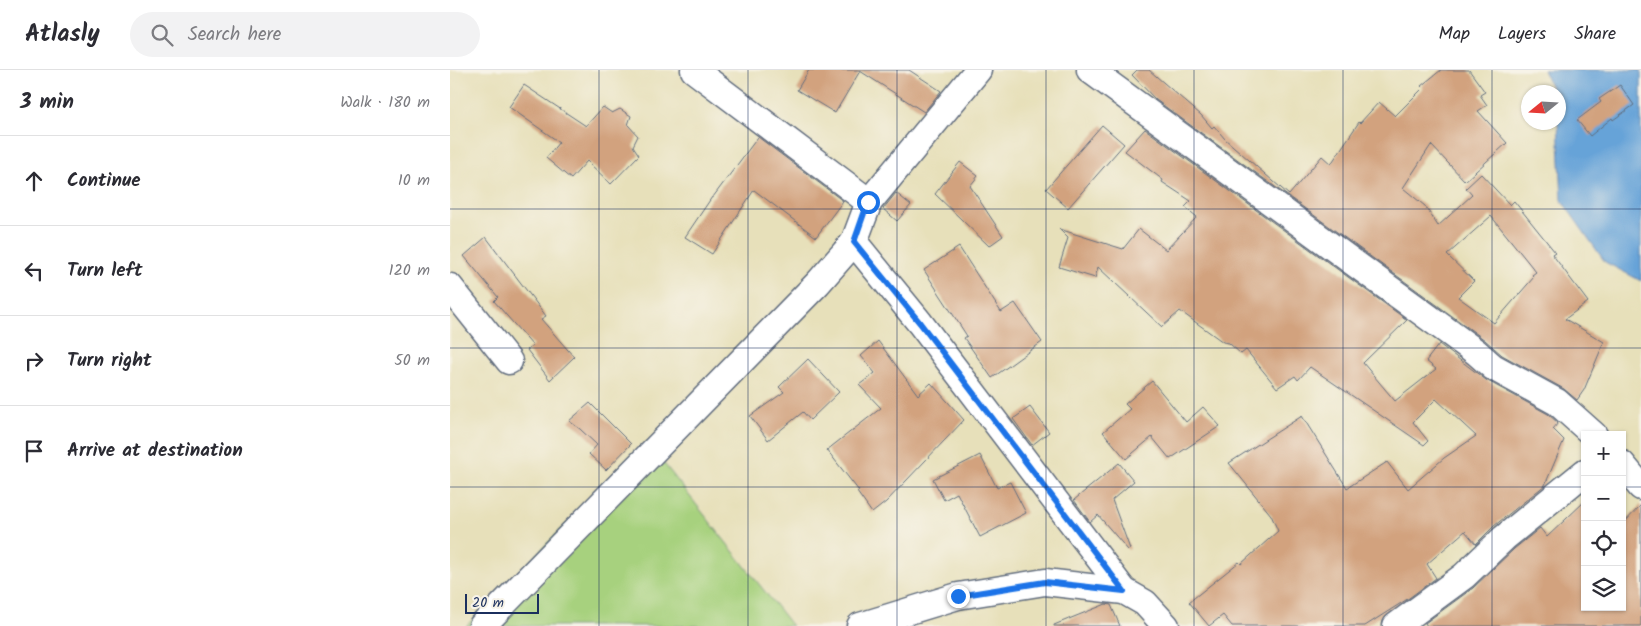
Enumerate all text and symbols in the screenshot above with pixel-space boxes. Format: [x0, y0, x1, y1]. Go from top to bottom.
search box [130, 12, 480, 57]
text: Atlasly [25, 15, 100, 54]
text: Search here [188, 20, 281, 50]
text: Map [1439, 20, 1470, 49]
text: Layers [1498, 20, 1546, 49]
text: Share [1574, 20, 1616, 49]
icon: search [148, 21, 176, 49]
north arrow [1521, 85, 1566, 130]
text: 3 min [20, 86, 74, 119]
text: Walk · 180 m [340, 90, 430, 115]
text: Continue [67, 166, 140, 196]
icon: ahead [20, 167, 48, 195]
text: 10 m [398, 168, 430, 193]
route start [857, 191, 880, 214]
text: Turn left [67, 256, 142, 286]
icon: left [20, 257, 48, 285]
text: 120 m [389, 258, 430, 283]
text: Turn right [67, 346, 152, 376]
icon: right [20, 347, 48, 375]
text: 50 m [394, 348, 430, 373]
map controls [1581, 431, 1626, 611]
button: + [1581, 431, 1626, 476]
text: Arrive at destination [67, 436, 243, 466]
icon: arrive [20, 437, 48, 465]
button: − [1581, 476, 1626, 521]
button: locate [1581, 521, 1626, 566]
button: layers [1581, 566, 1626, 611]
route end [947, 585, 970, 608]
scale bar [465, 591, 539, 614]
text: 20 m [472, 592, 504, 614]

